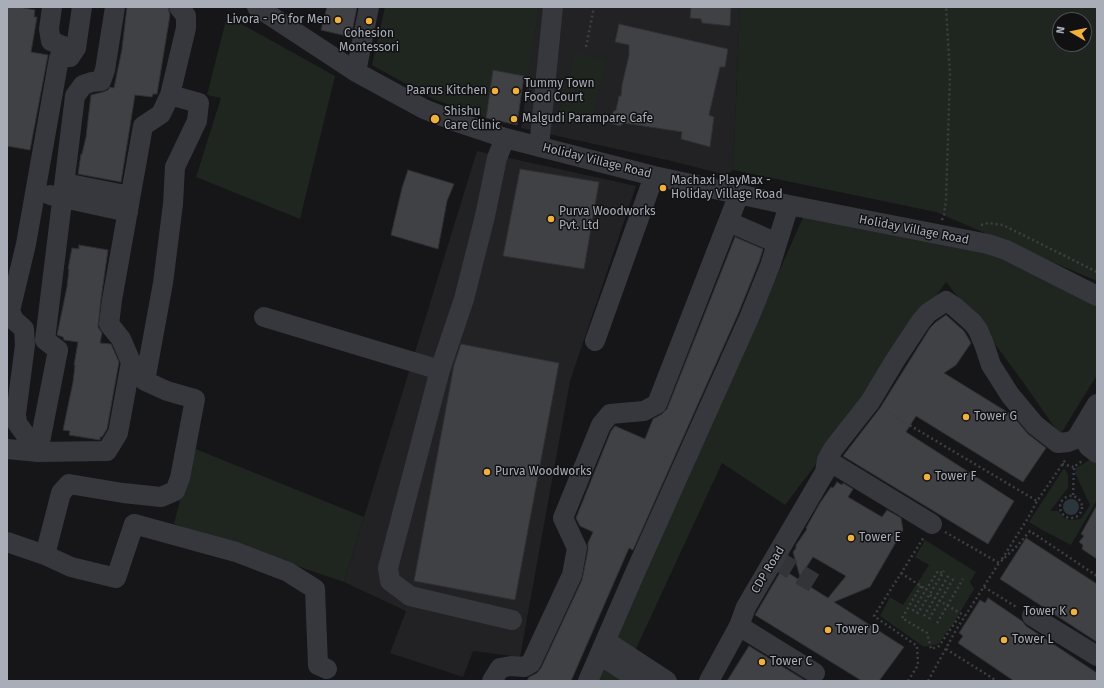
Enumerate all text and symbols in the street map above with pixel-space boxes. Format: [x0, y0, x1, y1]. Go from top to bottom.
north arrow [1052, 12, 1092, 52]
place label: Livora - PG for Men [226, 13, 330, 27]
marker: Livora - PG for Men [333, 15, 343, 25]
marker: Cohesion Montessori [364, 16, 374, 26]
text: N [1054, 26, 1068, 35]
place label: Cohesion Montessori [339, 27, 399, 55]
place label: Tummy Town Food Court [524, 77, 594, 105]
place label: Paarus Kitchen [406, 84, 487, 98]
marker: Paarus Kitchen [490, 86, 500, 96]
marker: Tummy Town Food Court [511, 86, 521, 96]
place label: Shishu Care Clinic [444, 105, 501, 133]
place label: Malgudi Parampare Cafe [522, 112, 653, 126]
marker: Shishu Care Clinic [429, 113, 441, 125]
marker: Malgudi Parampare Cafe [509, 114, 519, 124]
street label: Holiday Village Road [541, 141, 653, 181]
place label: Machaxi PlayMax - Holiday Village Road [671, 174, 783, 202]
marker: Machaxi PlayMax - Holiday Village Road [658, 183, 668, 193]
place label: Purva Woodworks Pvt. Ltd [559, 205, 656, 233]
street label: Holiday Village Road [858, 212, 970, 248]
marker: Purva Woodworks Pvt. Ltd [546, 214, 556, 224]
place label: Tower G [974, 410, 1017, 424]
marker: Tower G [961, 412, 971, 422]
place label: Purva Woodworks [495, 465, 592, 479]
marker: Purva Woodworks [482, 467, 492, 477]
place label: Tower F [935, 470, 976, 484]
marker: Tower F [922, 472, 932, 482]
place label: Tower E [859, 531, 901, 545]
marker: Tower E [846, 533, 856, 543]
street label: CDP Road [748, 544, 788, 596]
place label: Tower K [1023, 605, 1066, 619]
marker: Tower K [1069, 607, 1079, 617]
place label: Tower D [836, 623, 879, 637]
marker: Tower D [823, 625, 833, 635]
place label: Tower L [1012, 633, 1053, 647]
marker: Tower L [999, 635, 1009, 645]
place label: Tower C [770, 655, 812, 669]
marker: Tower C [757, 657, 767, 667]

